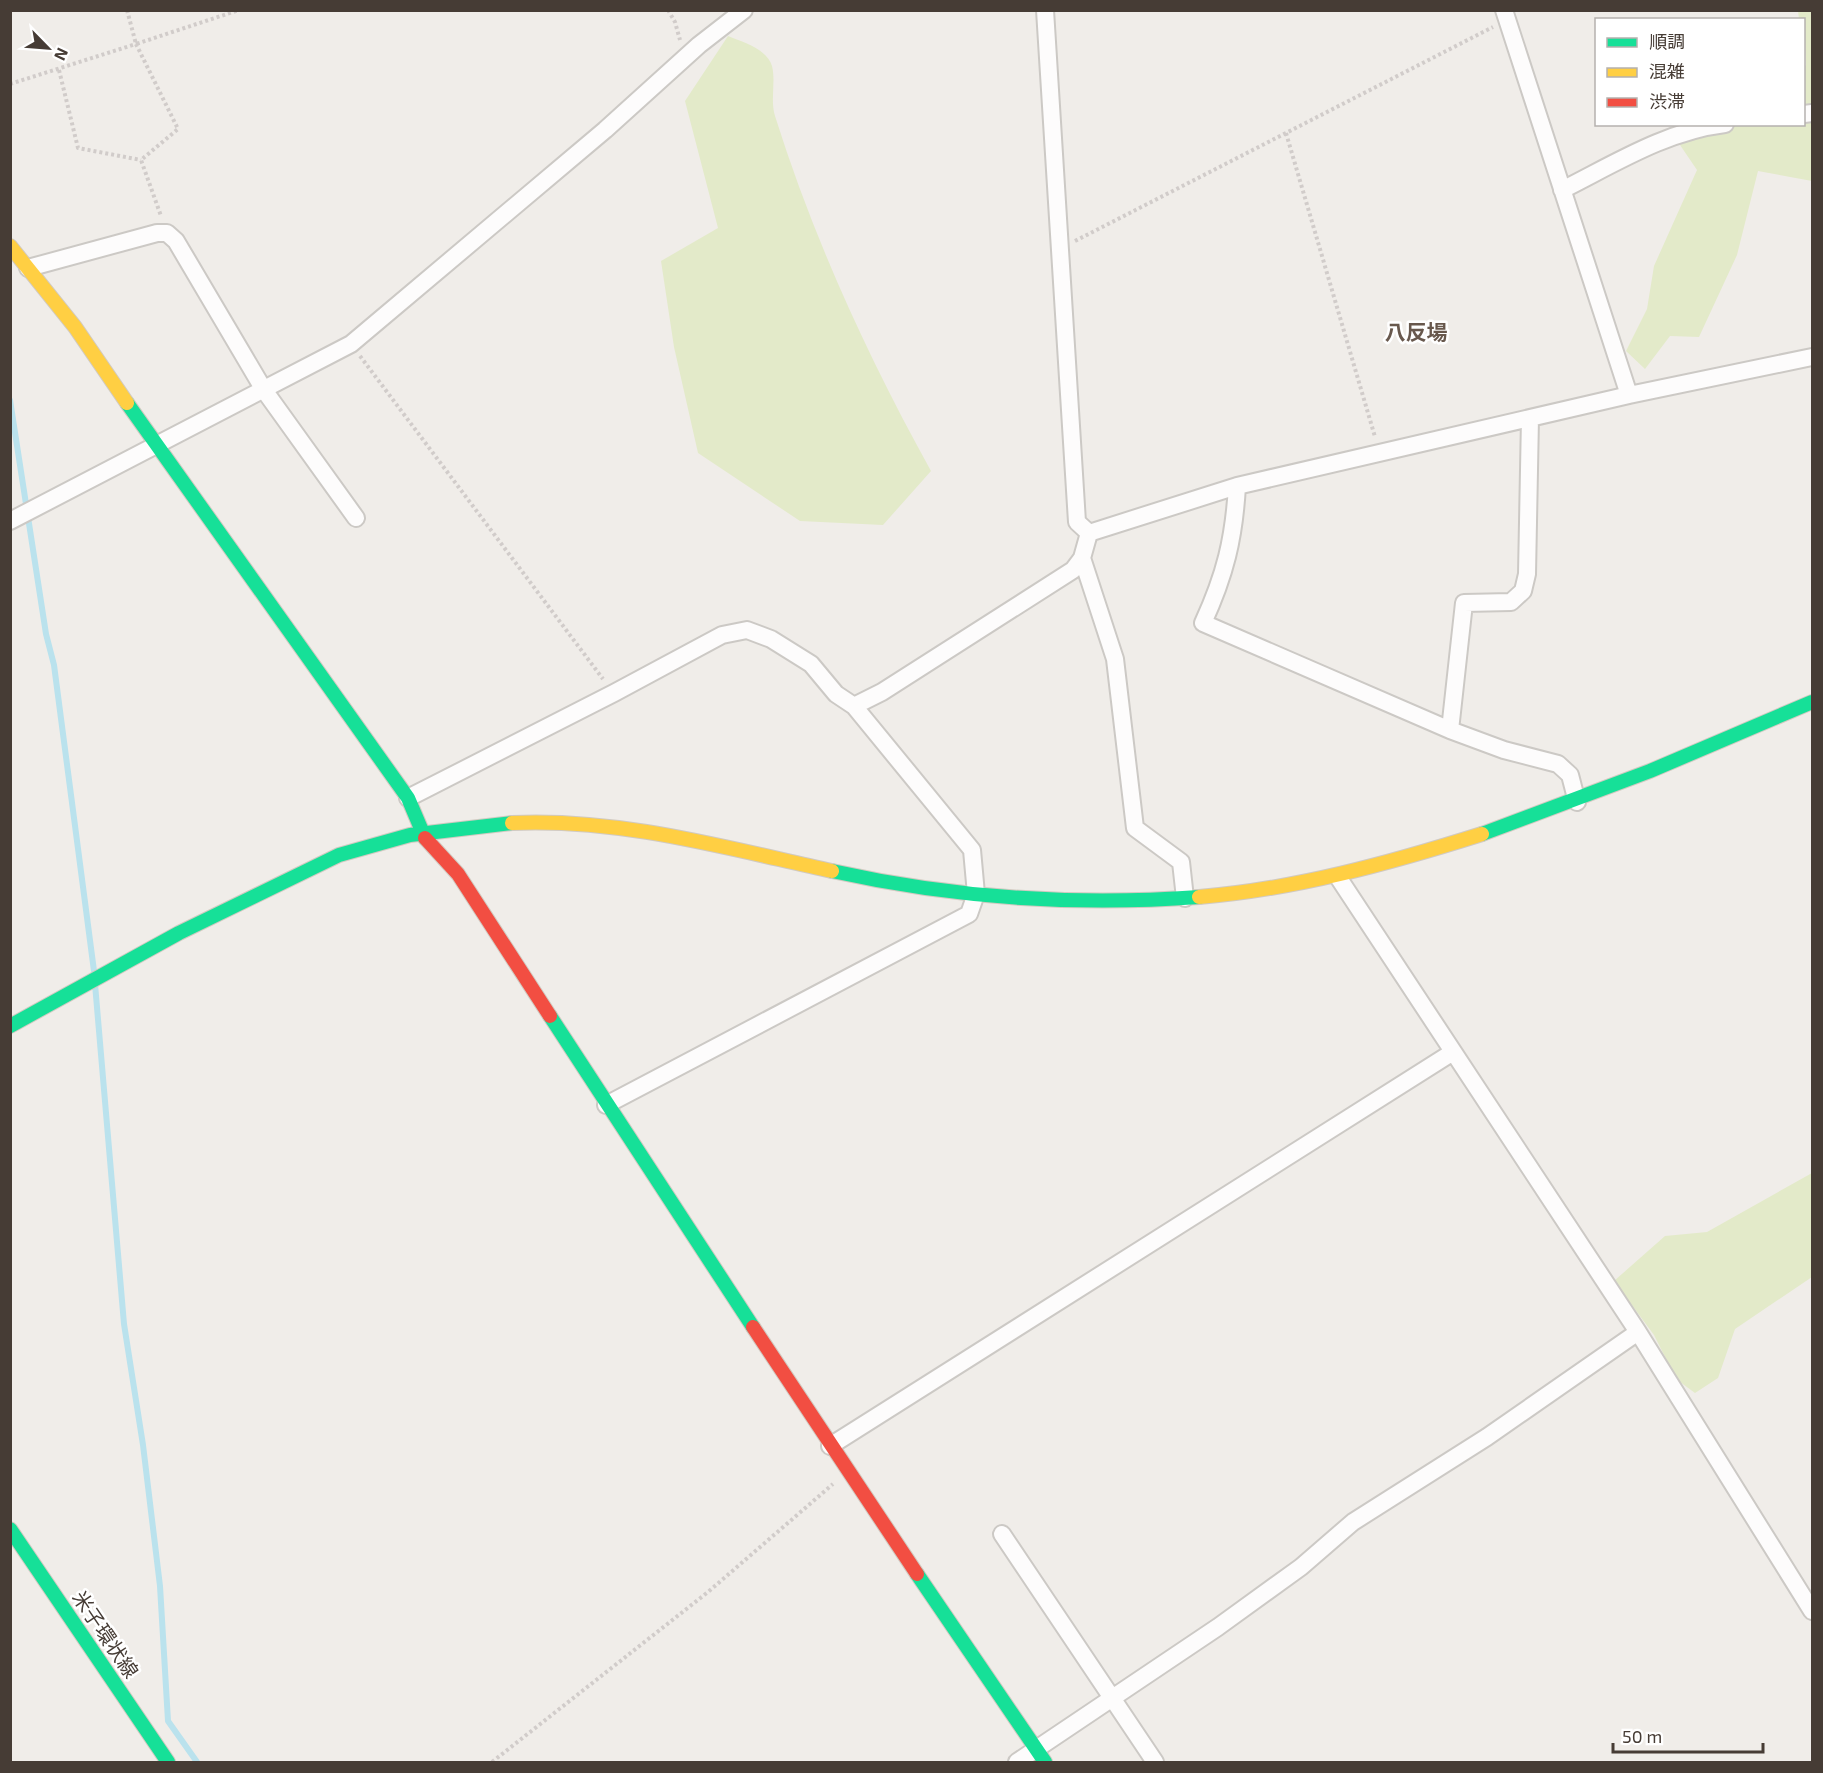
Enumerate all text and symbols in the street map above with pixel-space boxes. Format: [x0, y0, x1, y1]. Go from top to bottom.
north arrow [18, 18, 78, 78]
legend [1595, 18, 1805, 126]
text: 順調 [1649, 30, 1685, 52]
text: N [51, 45, 73, 64]
text: 混雑 [1649, 60, 1685, 82]
text: 渋滞 [1649, 90, 1685, 112]
district label: 八反場 [1385, 319, 1448, 344]
street label: 米子環状線 [68, 1586, 144, 1682]
scale bar [1613, 1716, 1763, 1754]
text: 50 m [1622, 1725, 1662, 1747]

